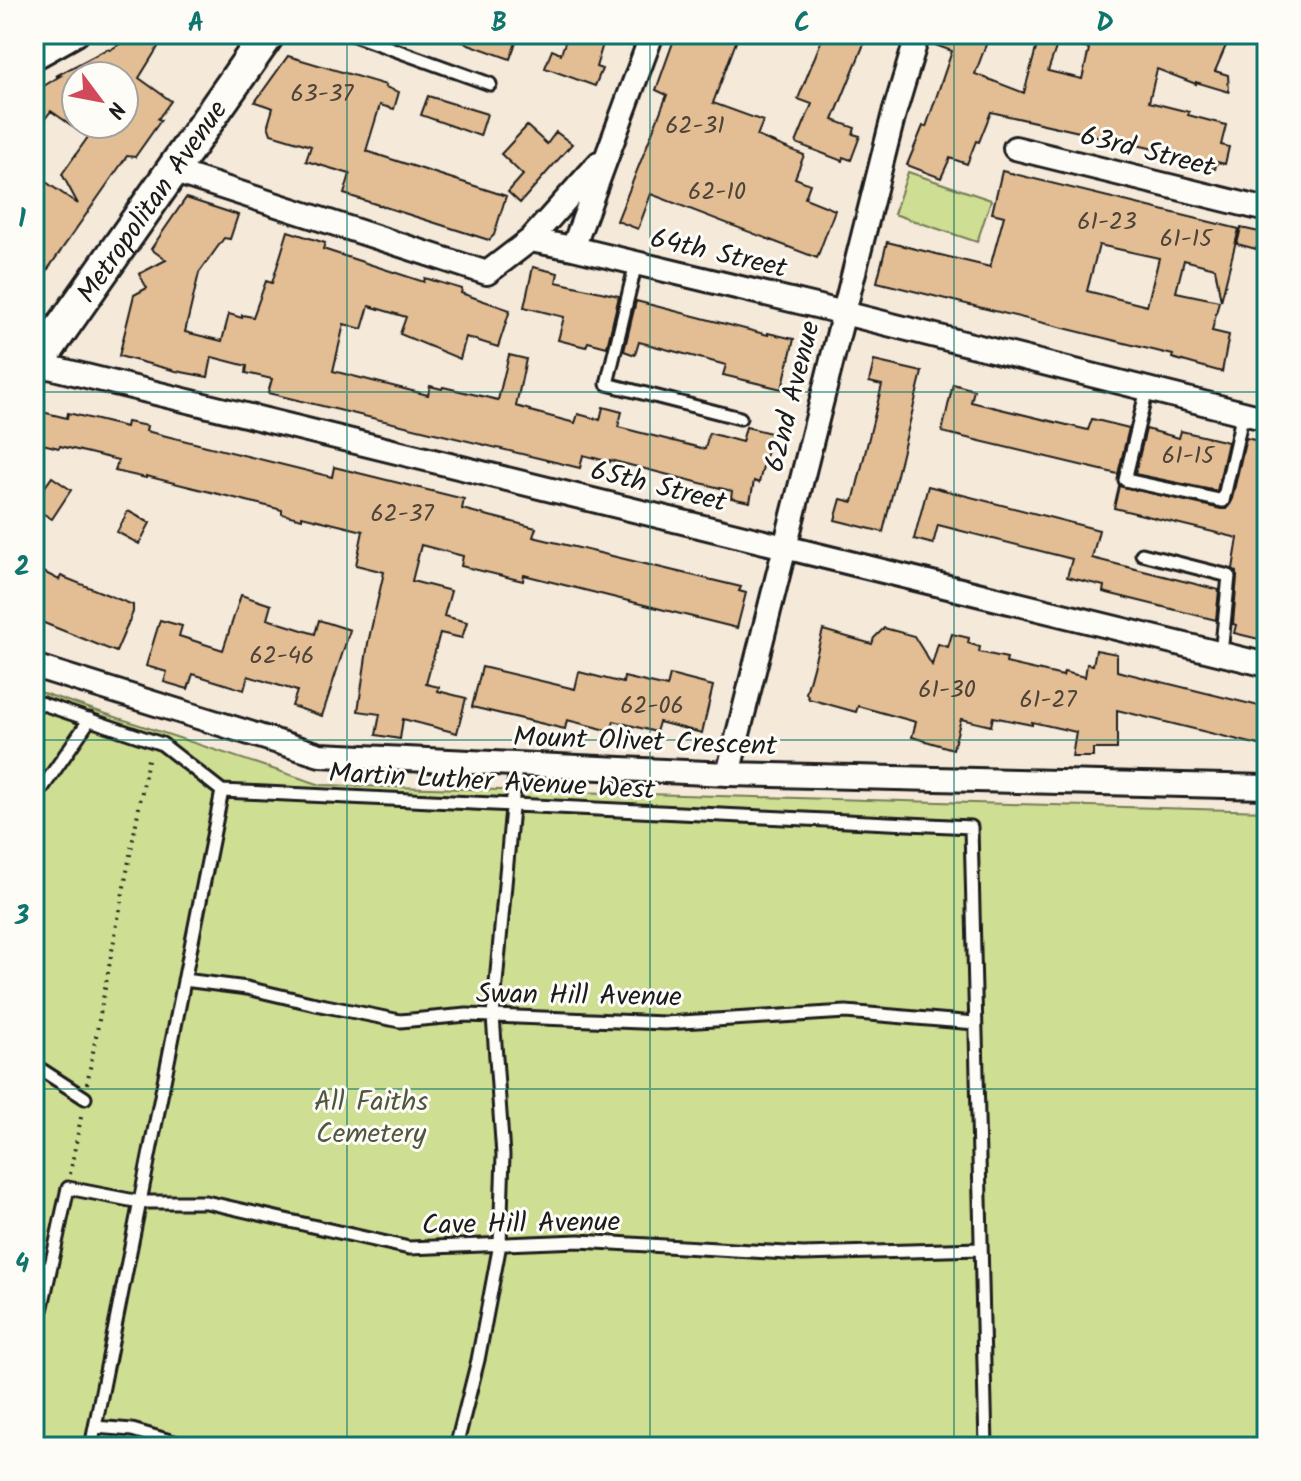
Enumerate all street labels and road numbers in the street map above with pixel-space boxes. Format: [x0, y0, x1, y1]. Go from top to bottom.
street label: Metropolitan Avenue [66, 91, 241, 313]
street label: 63rd Street [1075, 114, 1220, 191]
street label: 64th Street [646, 217, 792, 292]
street label: 62nd Avenue [753, 316, 834, 477]
street label: 65th Street [586, 449, 732, 526]
street label: Mount Olivet Crescent [512, 715, 779, 770]
street label: Martin Luther Avenue West [328, 751, 657, 814]
street label: Swan Hill Avenue [476, 972, 683, 1021]
street label: Cave Hill Avenue [421, 1200, 621, 1249]

